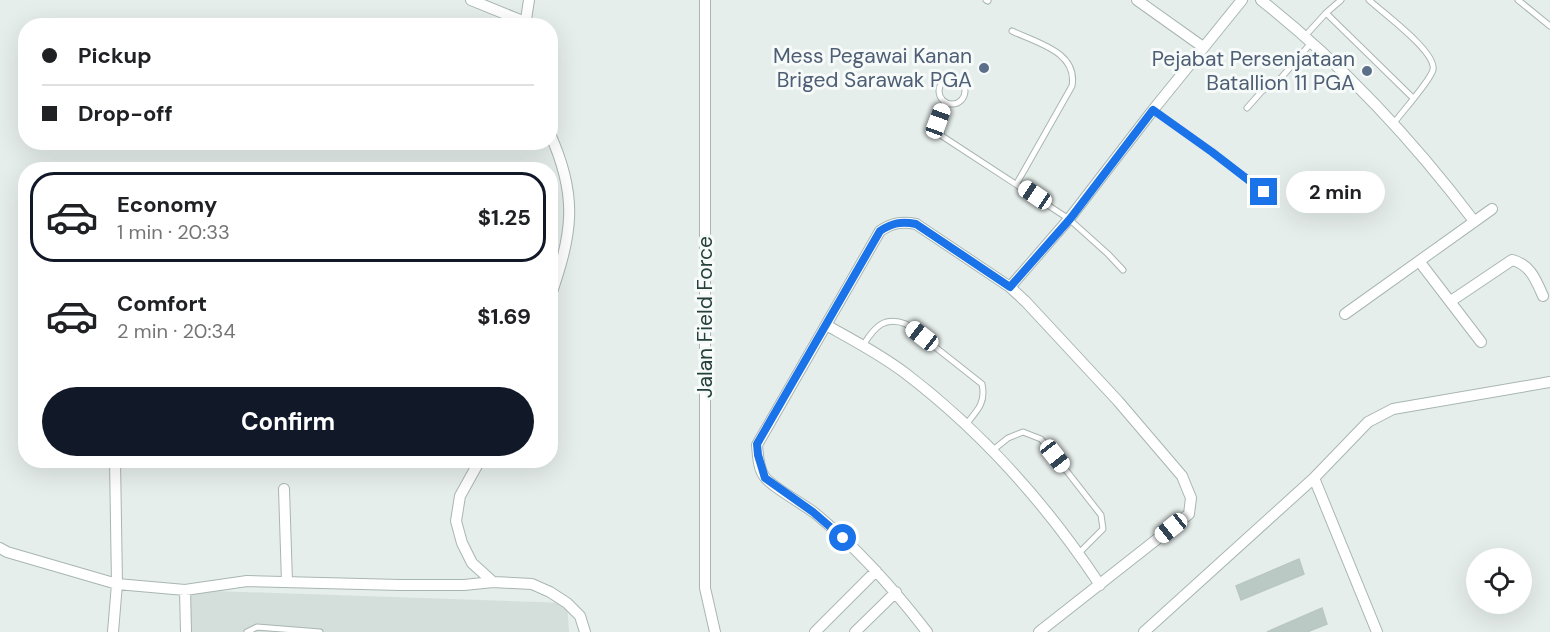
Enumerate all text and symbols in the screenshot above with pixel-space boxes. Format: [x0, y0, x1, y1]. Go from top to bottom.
text: Pickup [78, 41, 152, 70]
place label: Mess Pegawai Kanan Briged Sarawak PGA [773, 42, 972, 94]
place label: Pejabat Persenjataan Batallion 11 PGA [1152, 45, 1355, 97]
marker: Mess Pegawai Kanan Briged Sarawak PGA [977, 61, 991, 75]
marker: Pejabat Persenjataan Batallion 11 PGA [1360, 64, 1374, 78]
text: Drop-off [78, 99, 173, 128]
car [923, 101, 953, 141]
callout: 2 min [1285, 171, 1384, 213]
car [1015, 177, 1055, 213]
route end [1250, 178, 1277, 205]
text: 2 min [1309, 179, 1362, 205]
icon: car [45, 190, 99, 244]
text: Economy [117, 190, 217, 219]
text: $1.25 [478, 203, 531, 232]
text: 1 min · 20:33 [117, 219, 230, 245]
street label: Jalan Field Force [691, 236, 719, 398]
icon: car [45, 289, 99, 343]
text: Comfort [117, 289, 207, 318]
text: $1.69 [477, 302, 531, 331]
text: 2 min · 20:34 [117, 318, 236, 344]
car [902, 318, 942, 354]
button: Confirm [42, 387, 534, 456]
car [1037, 436, 1073, 476]
car [1151, 510, 1191, 546]
route start [829, 524, 856, 551]
map controls [1466, 548, 1532, 614]
button: locate [1466, 548, 1532, 614]

